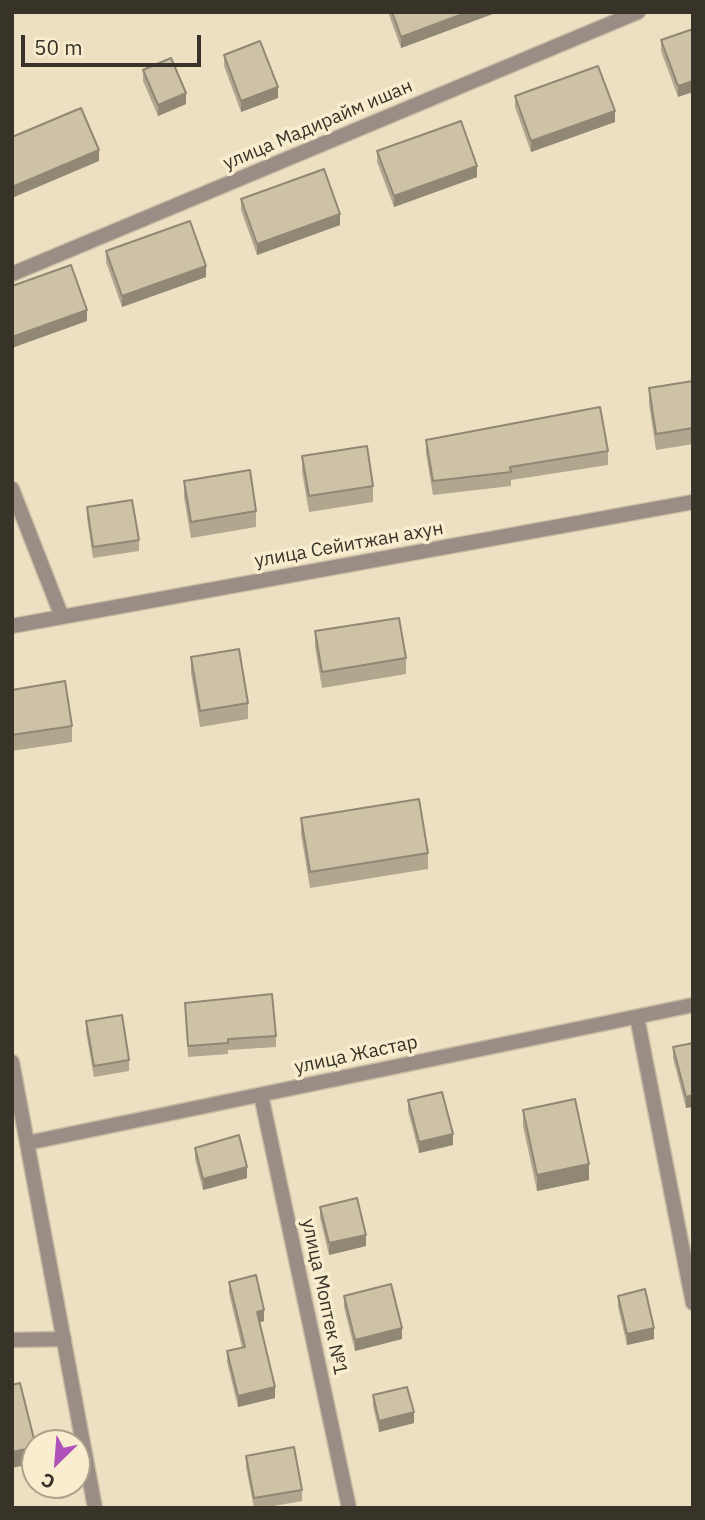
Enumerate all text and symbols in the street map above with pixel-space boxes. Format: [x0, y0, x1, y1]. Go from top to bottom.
scale bar [24, 21, 205, 65]
text: 50 m [34, 33, 83, 61]
street label: улица Мадирайм ишан [220, 75, 416, 175]
street label: улица Сейитжан ахун [253, 517, 445, 573]
street label: улица Жастар [292, 1031, 420, 1079]
street label: улица Моптек №1 [296, 1217, 352, 1377]
north arrow [21, 1429, 91, 1499]
text: С [37, 1468, 59, 1495]

